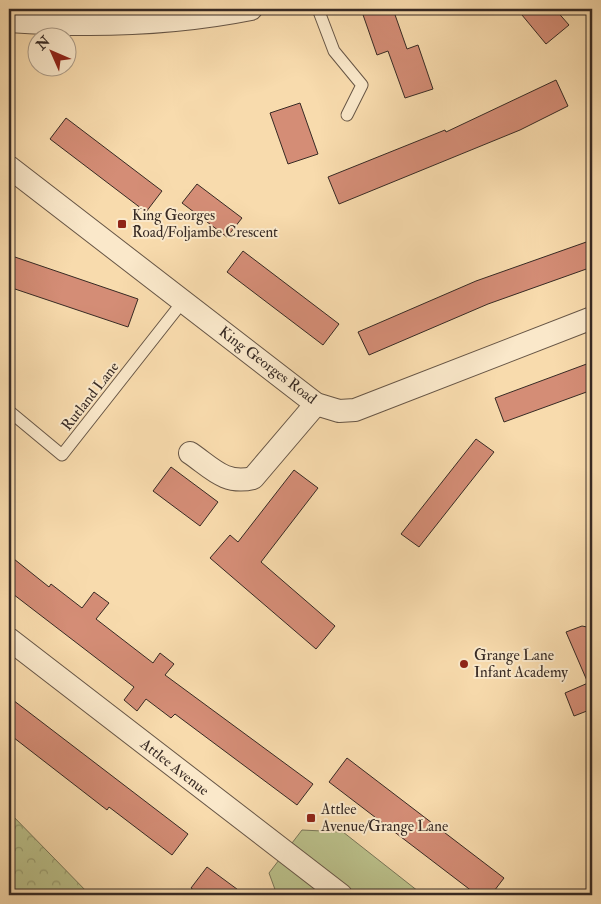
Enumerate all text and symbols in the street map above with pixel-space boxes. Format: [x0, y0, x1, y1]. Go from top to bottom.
north arrow [28, 28, 78, 78]
text: N [32, 32, 54, 54]
place label: King Georges Road/Foljambe Crescent [132, 206, 278, 242]
marker: King Georges Road/Foljambe Crescent [116, 218, 128, 230]
street label: King Georges Road [215, 322, 321, 409]
street label: Rutland Lane [58, 358, 123, 435]
place label: Grange Lane Infant Academy [474, 646, 568, 682]
marker: Grange Lane Infant Academy [458, 658, 470, 670]
street label: Attlee Avenue [136, 734, 213, 800]
place label: Attlee Avenue/Grange Lane [320, 800, 448, 836]
marker: Attlee Avenue/Grange Lane [305, 812, 317, 824]

